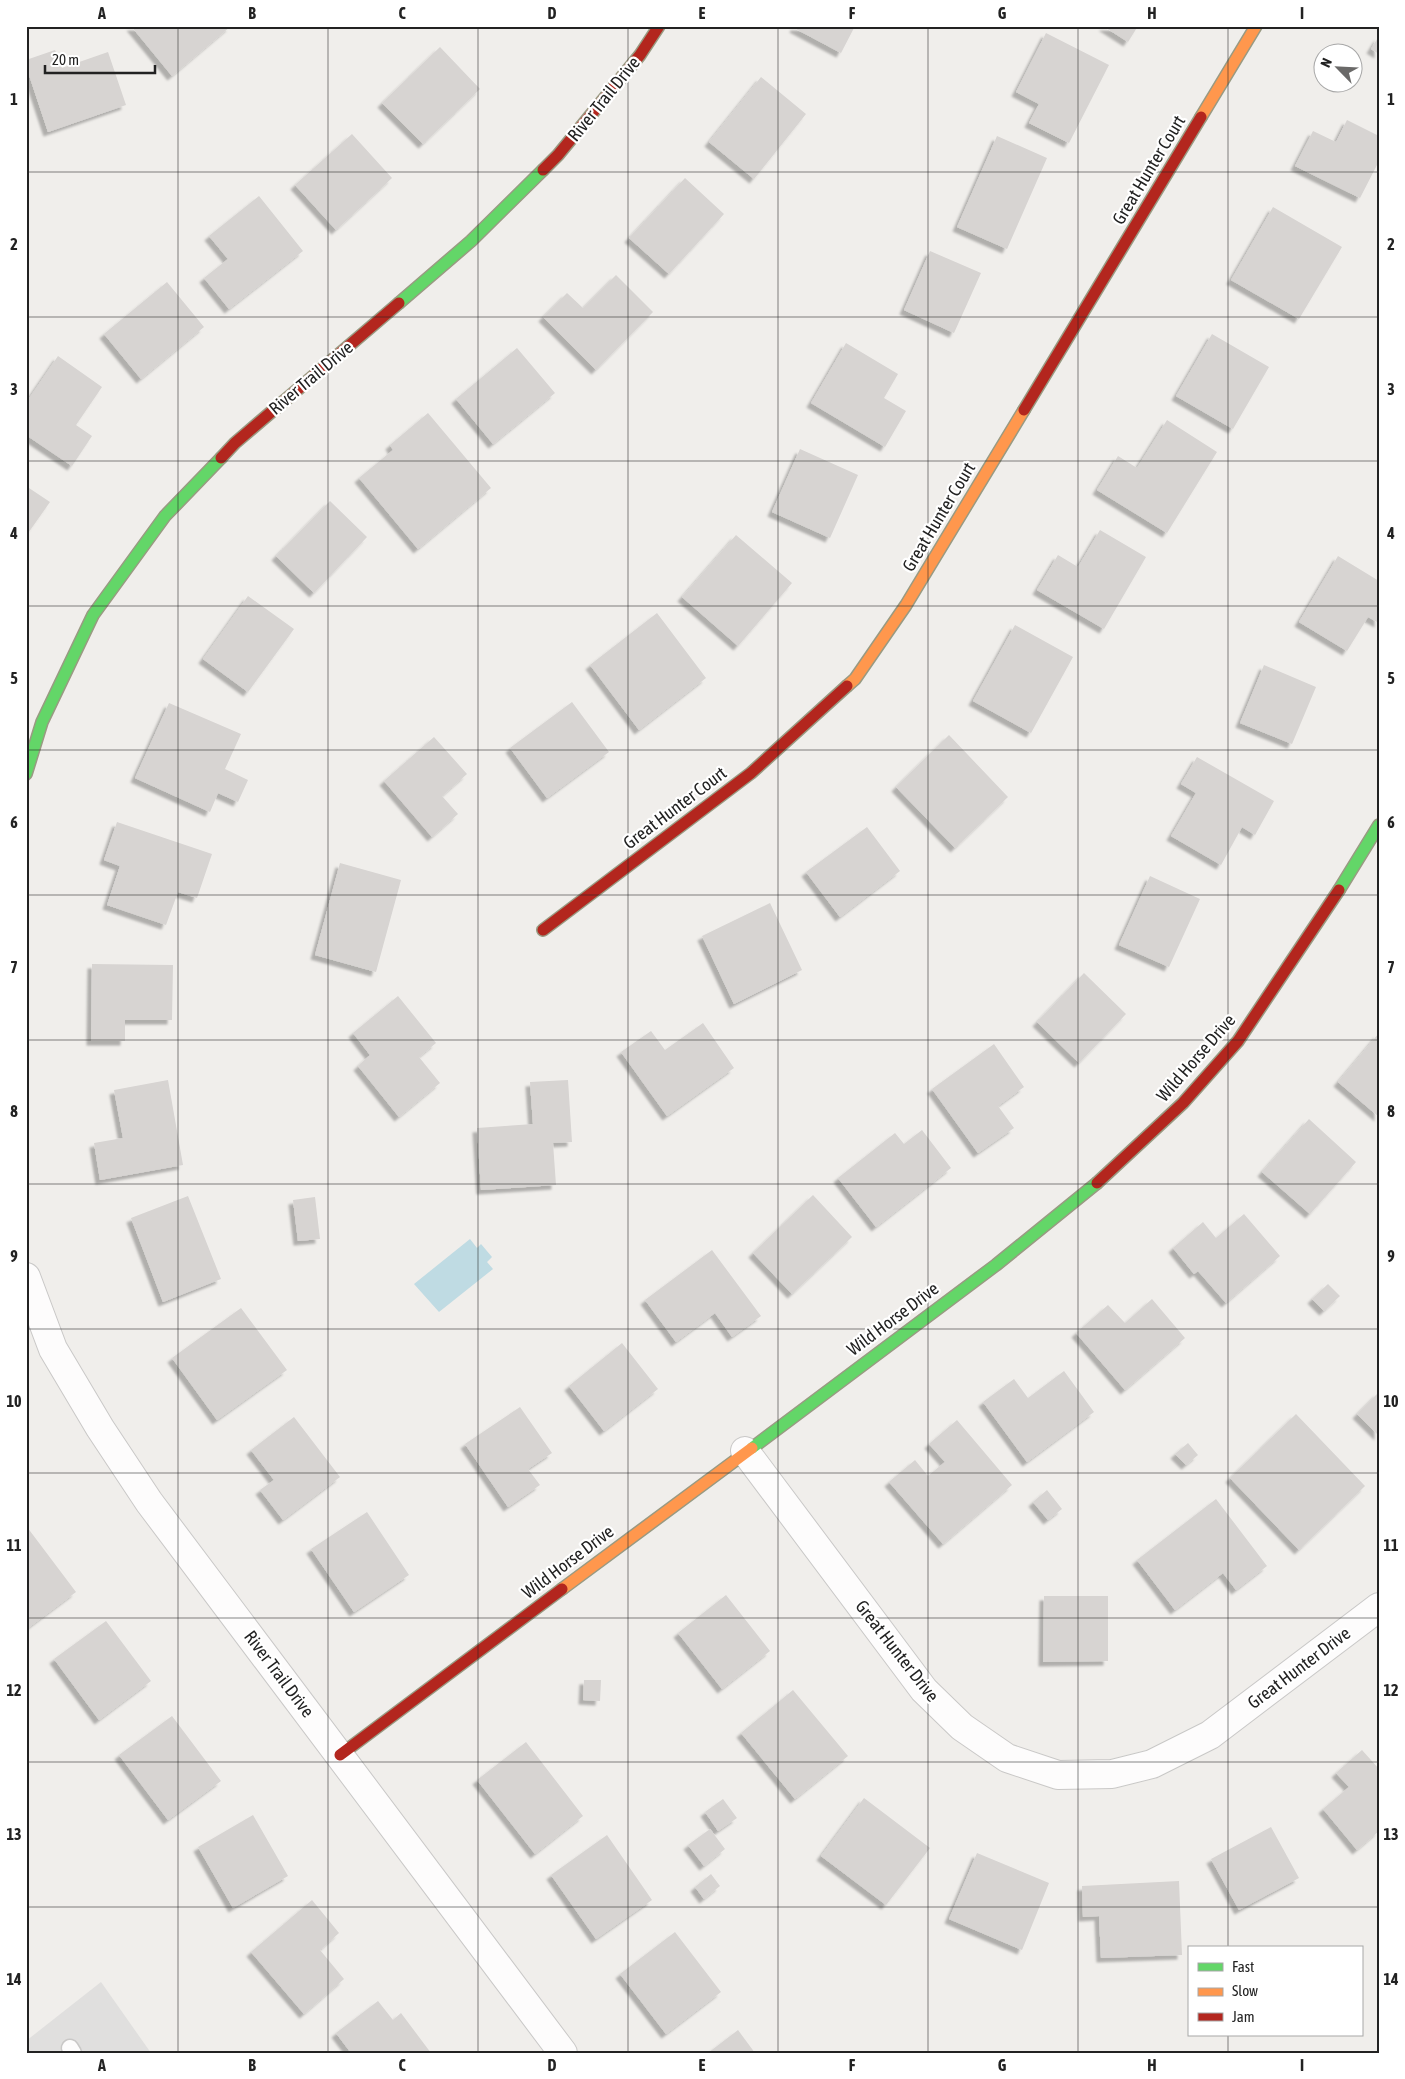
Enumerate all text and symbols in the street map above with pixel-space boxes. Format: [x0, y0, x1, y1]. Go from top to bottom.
text: A [97, 4, 106, 22]
text: B [248, 4, 256, 22]
text: C [398, 4, 406, 22]
text: D [548, 4, 557, 22]
text: E [699, 4, 706, 22]
text: F [849, 4, 856, 22]
text: G [998, 4, 1007, 22]
text: H [1147, 4, 1157, 22]
text: I [1300, 4, 1304, 22]
scale bar [45, 42, 155, 74]
north arrow [1312, 42, 1362, 92]
text: 20 m [52, 51, 79, 68]
street label: River Trail Drive [563, 52, 644, 145]
text: N [1317, 56, 1335, 70]
text: 1 [10, 90, 18, 108]
text: 1 [1387, 90, 1395, 108]
street label: Great Hunter Court [1108, 111, 1189, 228]
text: 2 [10, 235, 18, 253]
text: 2 [1387, 235, 1395, 253]
street label: River Trail Drive [265, 337, 357, 419]
text: 3 [10, 380, 18, 398]
text: 3 [1387, 380, 1395, 398]
street label: Great Hunter Court [898, 458, 979, 575]
text: 4 [9, 524, 18, 542]
text: 4 [1386, 524, 1395, 542]
text: 5 [10, 669, 18, 687]
text: 5 [1387, 669, 1395, 687]
street label: Great Hunter Court [619, 762, 730, 853]
text: 6 [10, 813, 18, 831]
text: 6 [1387, 813, 1395, 831]
text: 7 [10, 958, 18, 976]
text: 7 [1387, 958, 1395, 976]
street label: Wild Horse Drive [1152, 1010, 1239, 1106]
text: 8 [10, 1102, 18, 1120]
text: 8 [1387, 1102, 1395, 1120]
text: 9 [10, 1247, 18, 1265]
text: 9 [1387, 1247, 1395, 1265]
street label: Wild Horse Drive [843, 1277, 943, 1360]
text: 10 [6, 1392, 22, 1410]
text: 10 [1383, 1392, 1399, 1410]
street label: Wild Horse Drive [518, 1520, 618, 1603]
text: 11 [6, 1536, 22, 1554]
text: 11 [1383, 1536, 1399, 1554]
street label: Great Hunter Drive [851, 1596, 943, 1706]
street label: Great Hunter Drive [1243, 1622, 1354, 1713]
street label: River Trail Drive [240, 1626, 319, 1721]
text: 12 [6, 1681, 22, 1699]
text: 12 [1383, 1681, 1399, 1699]
text: 13 [6, 1825, 22, 1843]
text: 13 [1383, 1825, 1399, 1843]
legend [1188, 1946, 1362, 2036]
text: Fast [1232, 1958, 1254, 1975]
text: 14 [6, 1970, 22, 1988]
text: 14 [1383, 1970, 1399, 1988]
text: Slow [1232, 1982, 1258, 1999]
text: Jam [1232, 2008, 1255, 2025]
text: A [97, 2056, 106, 2074]
text: B [248, 2056, 256, 2074]
text: C [398, 2056, 406, 2074]
text: D [548, 2056, 557, 2074]
text: E [699, 2056, 706, 2074]
text: F [849, 2056, 856, 2074]
text: G [998, 2056, 1007, 2074]
text: H [1147, 2056, 1157, 2074]
text: I [1300, 2056, 1304, 2074]

